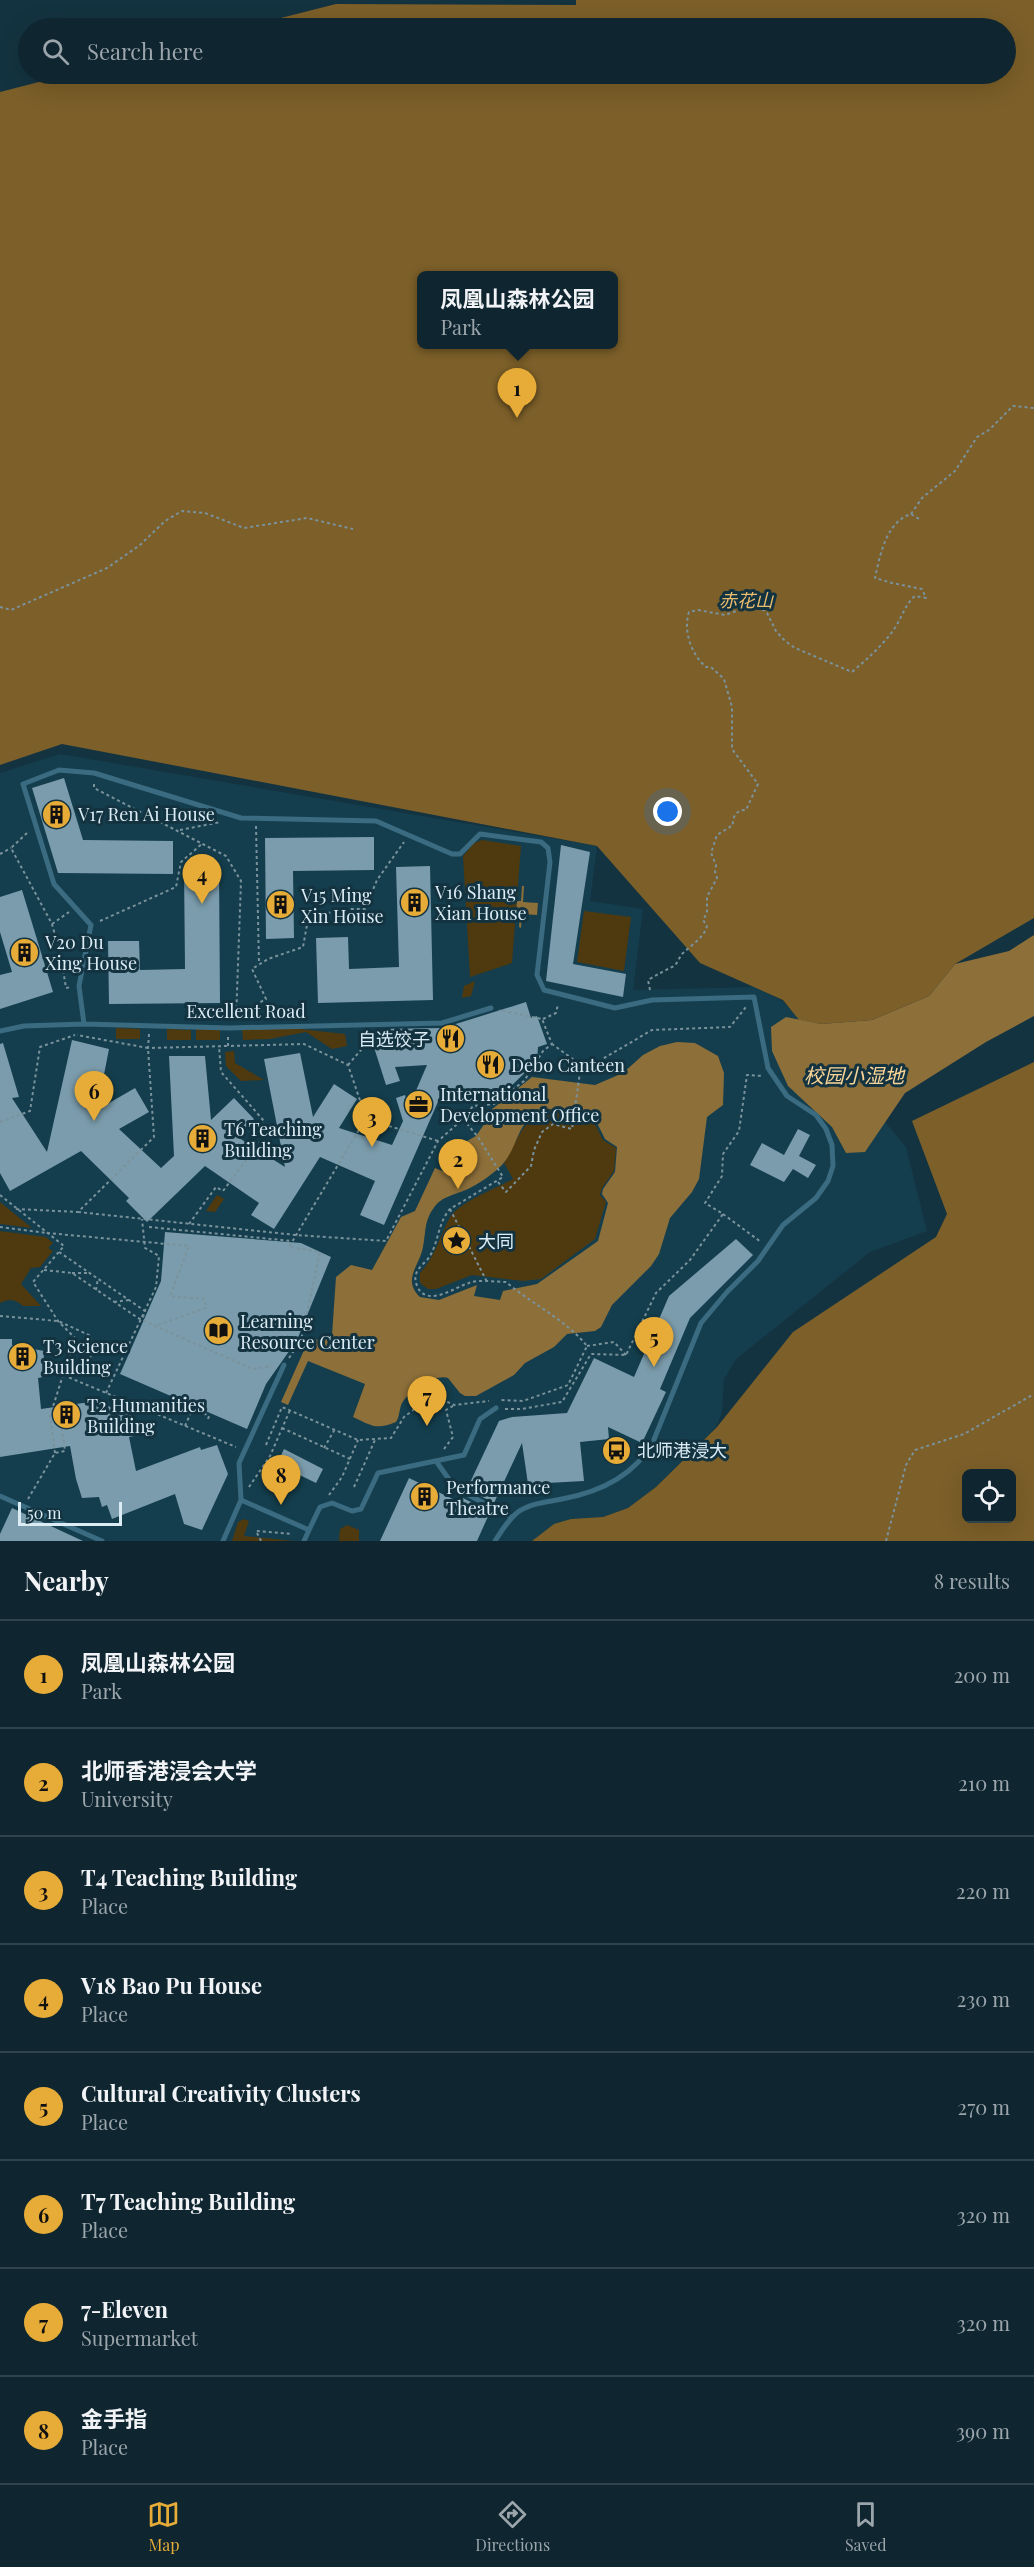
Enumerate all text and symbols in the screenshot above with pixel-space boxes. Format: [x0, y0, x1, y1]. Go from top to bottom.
search box [18, 18, 1016, 84]
icon: search [39, 35, 72, 68]
text: Search here [87, 36, 203, 66]
popup [417, 271, 618, 349]
text: 凤凰山森林公园 [440, 283, 595, 313]
text: Park [440, 313, 482, 340]
pin: 1 [498, 368, 536, 418]
park label: 赤花山 [719, 588, 774, 612]
your location [653, 797, 682, 826]
building icon: V17 Ren Ai House [41, 798, 73, 830]
place label: V17 Ren Ai House [77, 802, 215, 826]
pin: 4 [182, 854, 222, 904]
place label: V16 Shang Xian House [434, 880, 527, 925]
place label: V15 Ming Xin House [300, 883, 384, 928]
building icon: V16 Shang Xian House [398, 886, 430, 918]
building icon: V15 Ming Xin House [264, 889, 296, 921]
place label: V20 Du Xing House [44, 930, 137, 975]
building icon: V20 Du Xing House [8, 936, 40, 968]
street label: Excellent Road [186, 999, 306, 1023]
restaurant icon: 自选饺子 [435, 1023, 467, 1055]
place label: 自选饺子 [358, 1027, 430, 1051]
restaurant icon: Debo Canteen [474, 1049, 506, 1081]
place label: Debo Canteen [511, 1053, 625, 1077]
water label: 校园小湿地 [804, 1061, 906, 1088]
pin: 6 [74, 1072, 113, 1121]
place label: International Development Office [440, 1082, 599, 1127]
office icon: International Development Office [403, 1088, 435, 1120]
pin: 3 [352, 1098, 392, 1147]
place label: T6 Teaching Building [224, 1117, 322, 1162]
building icon: T6 Teaching Building [187, 1123, 219, 1155]
pin: 2 [438, 1140, 478, 1189]
place icon: 大同 [441, 1225, 473, 1257]
place label: 大同 [478, 1229, 514, 1253]
place label: Learning Resource Center [240, 1309, 375, 1354]
library icon: Learning Resource Center [203, 1315, 235, 1347]
pin: 5 [634, 1318, 674, 1367]
place label: T3 Science Building [43, 1334, 128, 1379]
building icon: T3 Science Building [6, 1340, 38, 1372]
pin: 7 [408, 1376, 446, 1426]
place label: T2 Humanities Building [87, 1393, 205, 1438]
building icon: T2 Humanities Building [50, 1399, 82, 1431]
bus stop icon: 北师港浸大 [600, 1434, 632, 1466]
place label: 北师港浸大 [637, 1438, 727, 1462]
pin: 8 [262, 1456, 300, 1505]
map controls [962, 1469, 1016, 1523]
button: locate [962, 1469, 1016, 1523]
place label: Performance Theatre [446, 1475, 550, 1520]
building icon: Performance Theatre [409, 1481, 441, 1513]
scale bar [18, 1499, 122, 1526]
text: 50 m [27, 1502, 61, 1523]
text: Nearby [24, 1563, 109, 1598]
text: 8 results [934, 1567, 1010, 1594]
text: 凤凰山森林公园 [81, 1647, 235, 1677]
text: 1 [40, 1661, 47, 1688]
text: 200 m [954, 1661, 1010, 1688]
text: Park [81, 1677, 122, 1704]
text: 北师香港浸会大学 [81, 1755, 257, 1785]
text: 2 [38, 1769, 49, 1796]
text: 210 m [958, 1769, 1010, 1796]
text: University [81, 1785, 173, 1812]
text: T4 Teaching Building [81, 1862, 297, 1892]
text: 3 [39, 1877, 48, 1904]
text: 220 m [956, 1877, 1010, 1904]
text: Place [81, 1892, 128, 1919]
text: V18 Bao Pu House [81, 1970, 262, 2000]
text: 4 [38, 1985, 49, 2012]
text: 230 m [957, 1985, 1010, 2012]
text: Place [81, 2000, 128, 2027]
text: Cultural Creativity Clusters [81, 2078, 361, 2108]
text: 5 [39, 2093, 48, 2120]
text: 270 m [958, 2093, 1010, 2120]
text: Place [81, 2108, 128, 2135]
text: T7 Teaching Building [81, 2186, 295, 2216]
text: 6 [38, 2201, 49, 2228]
text: 320 m [957, 2201, 1010, 2228]
text: Place [81, 2216, 128, 2243]
text: 7-Eleven [81, 2294, 168, 2324]
text: 7 [39, 2309, 48, 2336]
text: 320 m [957, 2309, 1010, 2336]
text: Supermarket [81, 2324, 198, 2351]
text: 金手指 [81, 2403, 147, 2433]
text: 8 [38, 2417, 49, 2444]
text: 390 m [956, 2417, 1010, 2444]
text: Place [81, 2433, 128, 2460]
tab: Map [147, 2498, 180, 2555]
tab: Directions [475, 2498, 550, 2555]
tab: Saved [845, 2498, 887, 2555]

